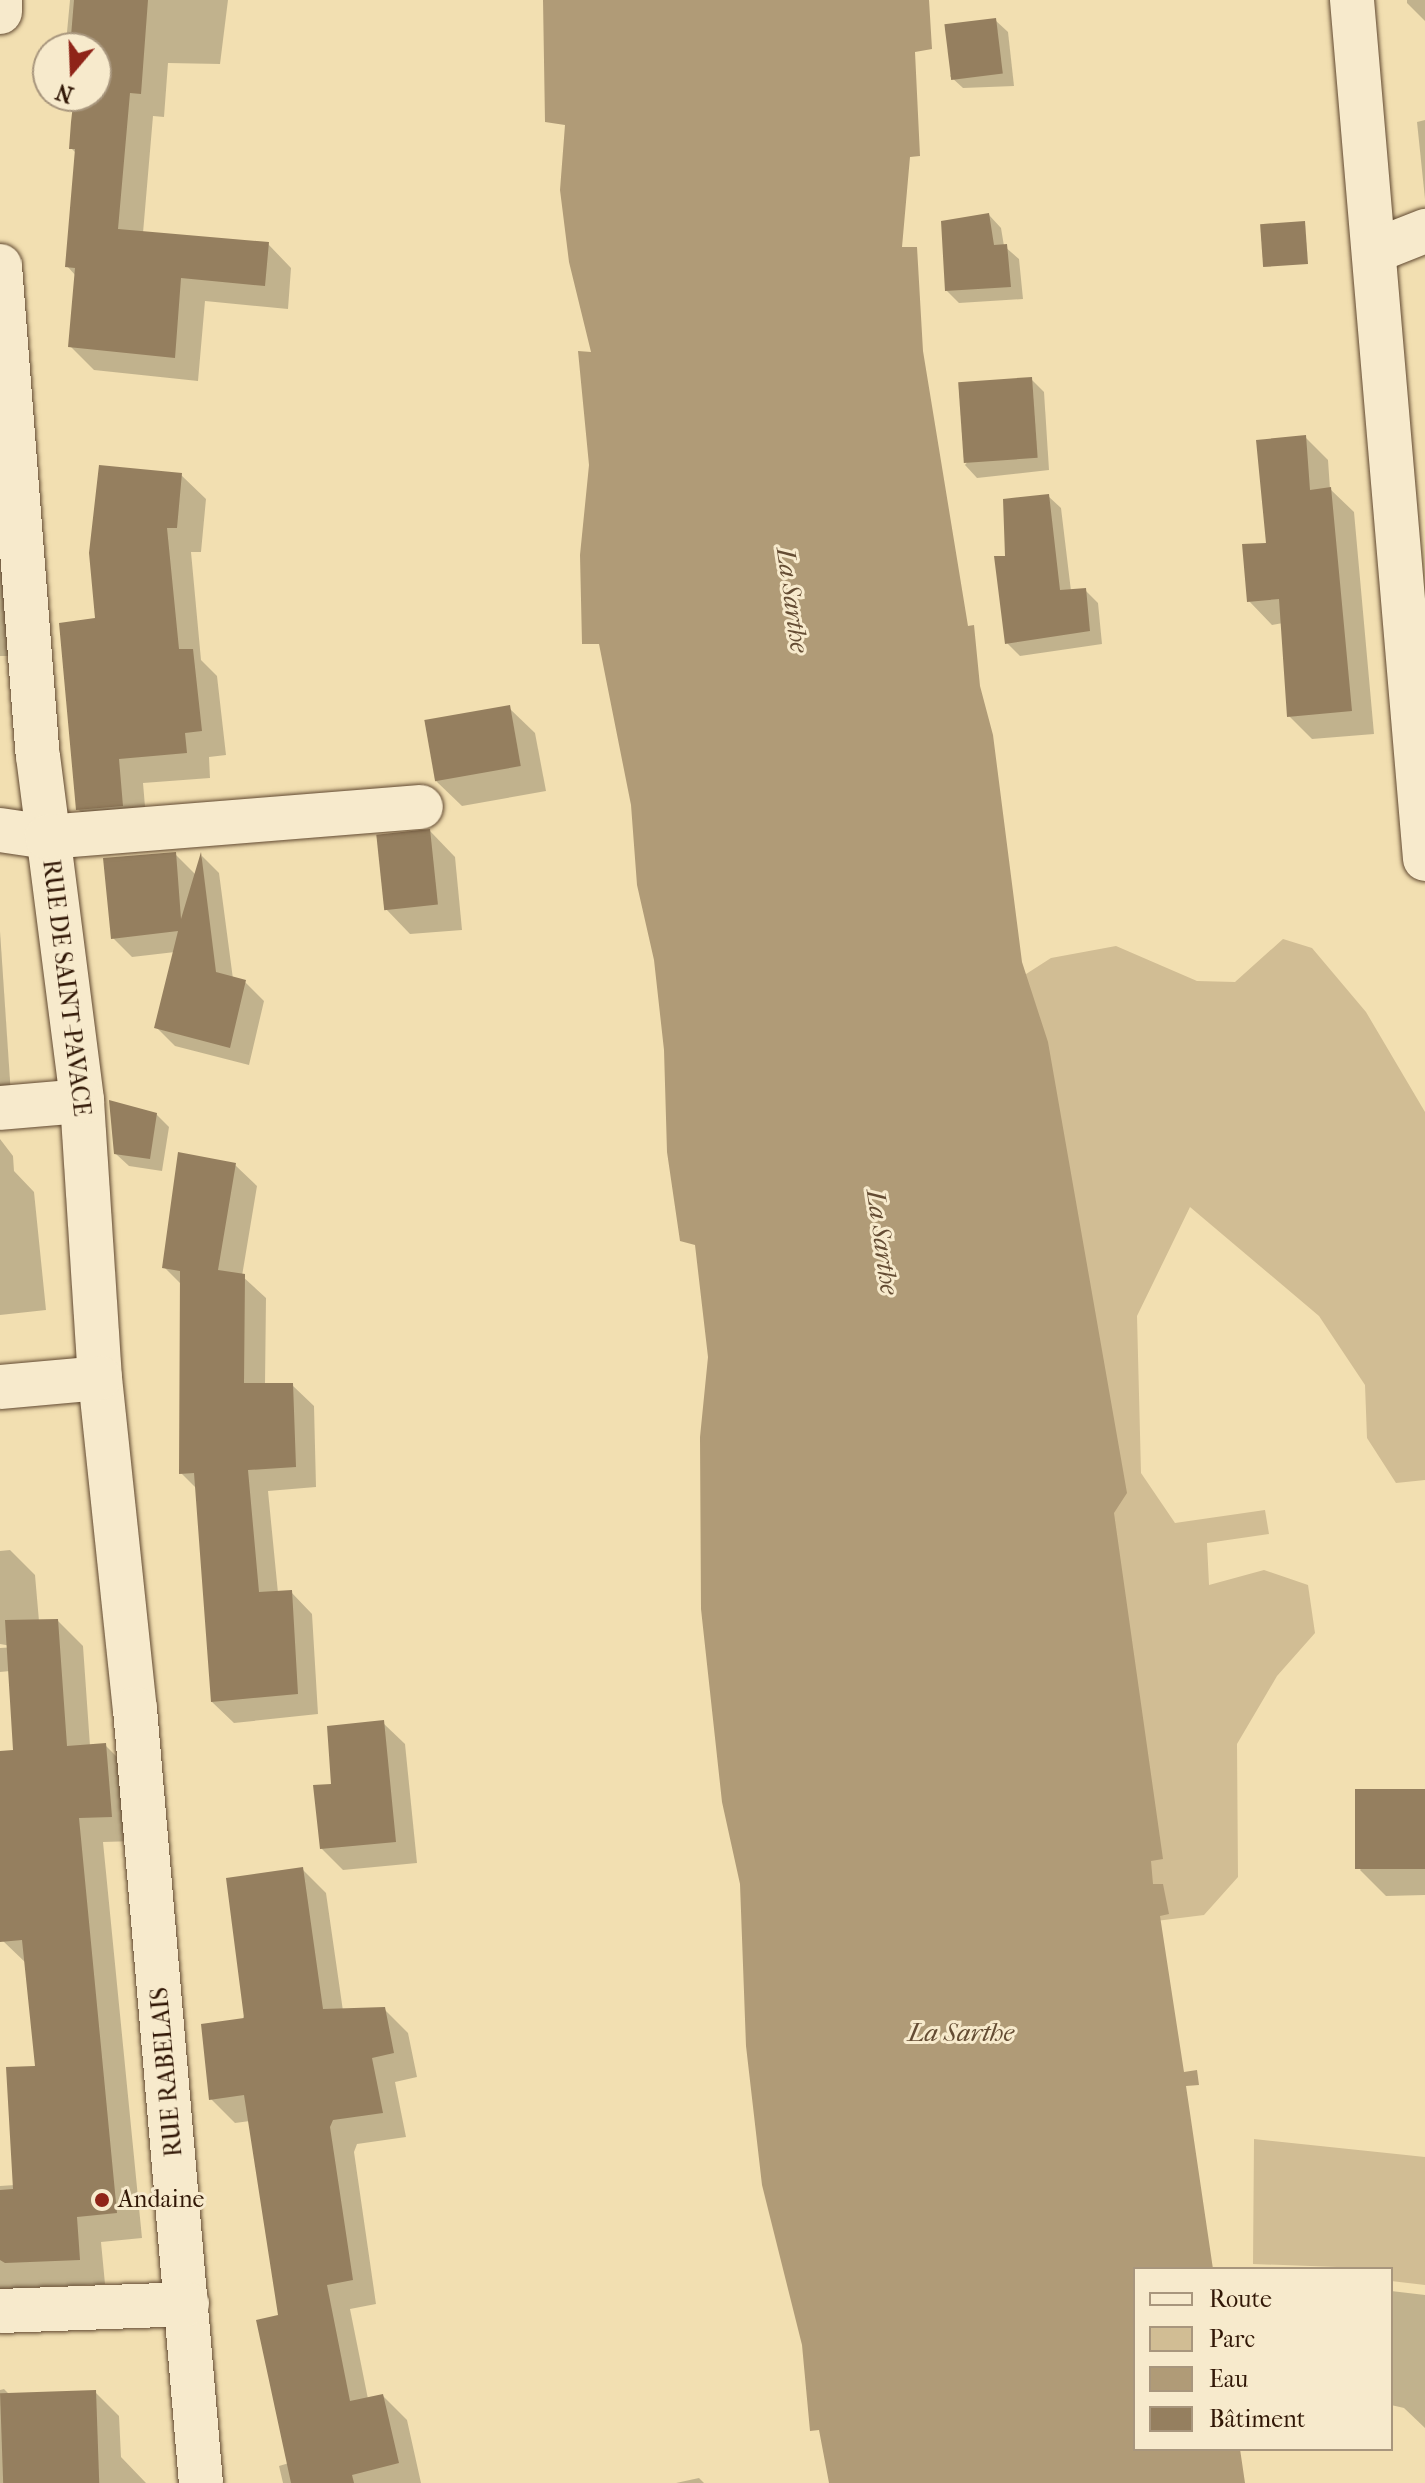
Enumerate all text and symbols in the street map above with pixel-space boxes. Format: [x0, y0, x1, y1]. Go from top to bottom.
north arrow [32, 32, 112, 112]
text: N [53, 78, 77, 108]
water label: La Sarthe [769, 545, 815, 655]
street label: RUE DE SAINT-PAVACE [36, 858, 96, 1118]
water label: La Sarthe [859, 1187, 905, 1297]
street label: RUE RABELAIS [145, 1986, 189, 2158]
water label: La Sarthe [908, 2017, 1014, 2049]
place label: Andaine [118, 2186, 204, 2214]
marker: Andaine [93, 2191, 111, 2209]
legend [1133, 2267, 1393, 2451]
text: Route [1209, 2285, 1272, 2313]
text: Parc [1209, 2325, 1255, 2353]
text: Eau [1209, 2365, 1248, 2393]
text: Bâtiment [1209, 2405, 1305, 2433]

